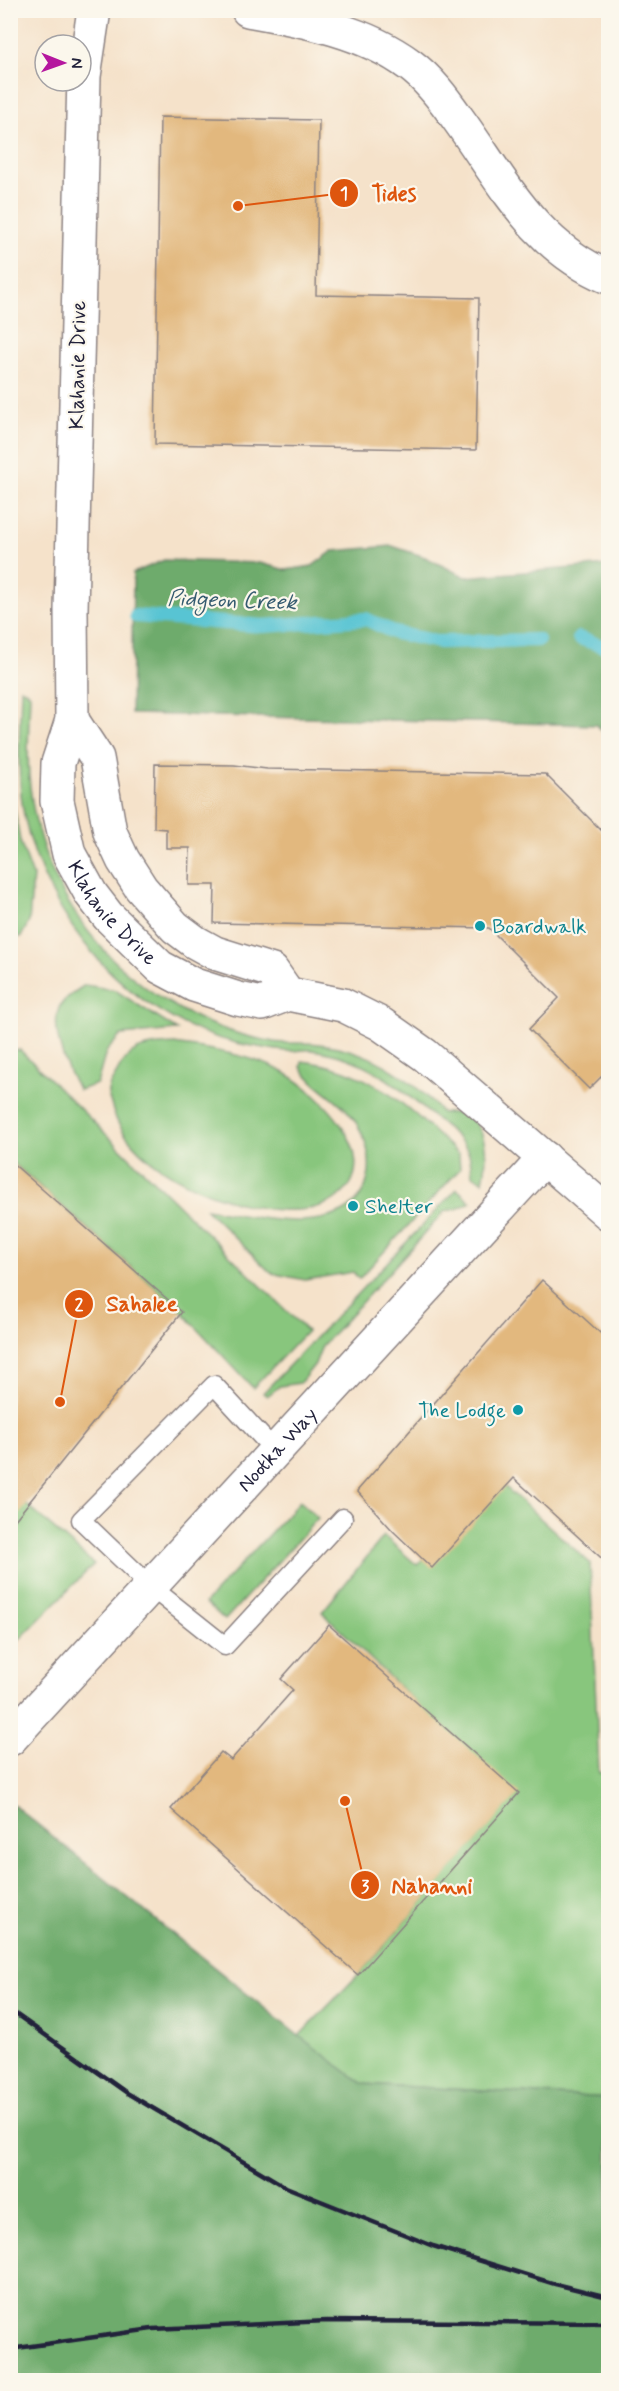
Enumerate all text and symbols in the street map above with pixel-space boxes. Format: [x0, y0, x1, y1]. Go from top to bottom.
north arrow [33, 33, 93, 93]
text: N [66, 58, 87, 69]
callout: Tides [329, 173, 428, 213]
text: Tides [372, 181, 417, 209]
text: 1 [340, 182, 348, 206]
street label: Klahanie Drive [63, 300, 93, 430]
water label: Pidgeon Creek [167, 585, 299, 619]
street label: Klahanie Drive [60, 856, 163, 972]
place label: Boardwalk [492, 913, 586, 941]
marker: Boardwalk [473, 919, 487, 933]
place label: Shelter [365, 1193, 433, 1221]
marker: Shelter [346, 1199, 360, 1213]
callout: Sahalee [64, 1284, 189, 1324]
text: Sahalee [106, 1291, 178, 1319]
text: 2 [75, 1293, 84, 1317]
place label: The Lodge [418, 1397, 506, 1427]
street label: Nootka Way [231, 1401, 324, 1498]
marker: The Lodge [511, 1403, 525, 1417]
callout: Nahanni [350, 1865, 485, 1905]
text: Nahanni [392, 1873, 472, 1901]
text: 3 [361, 1875, 370, 1899]

